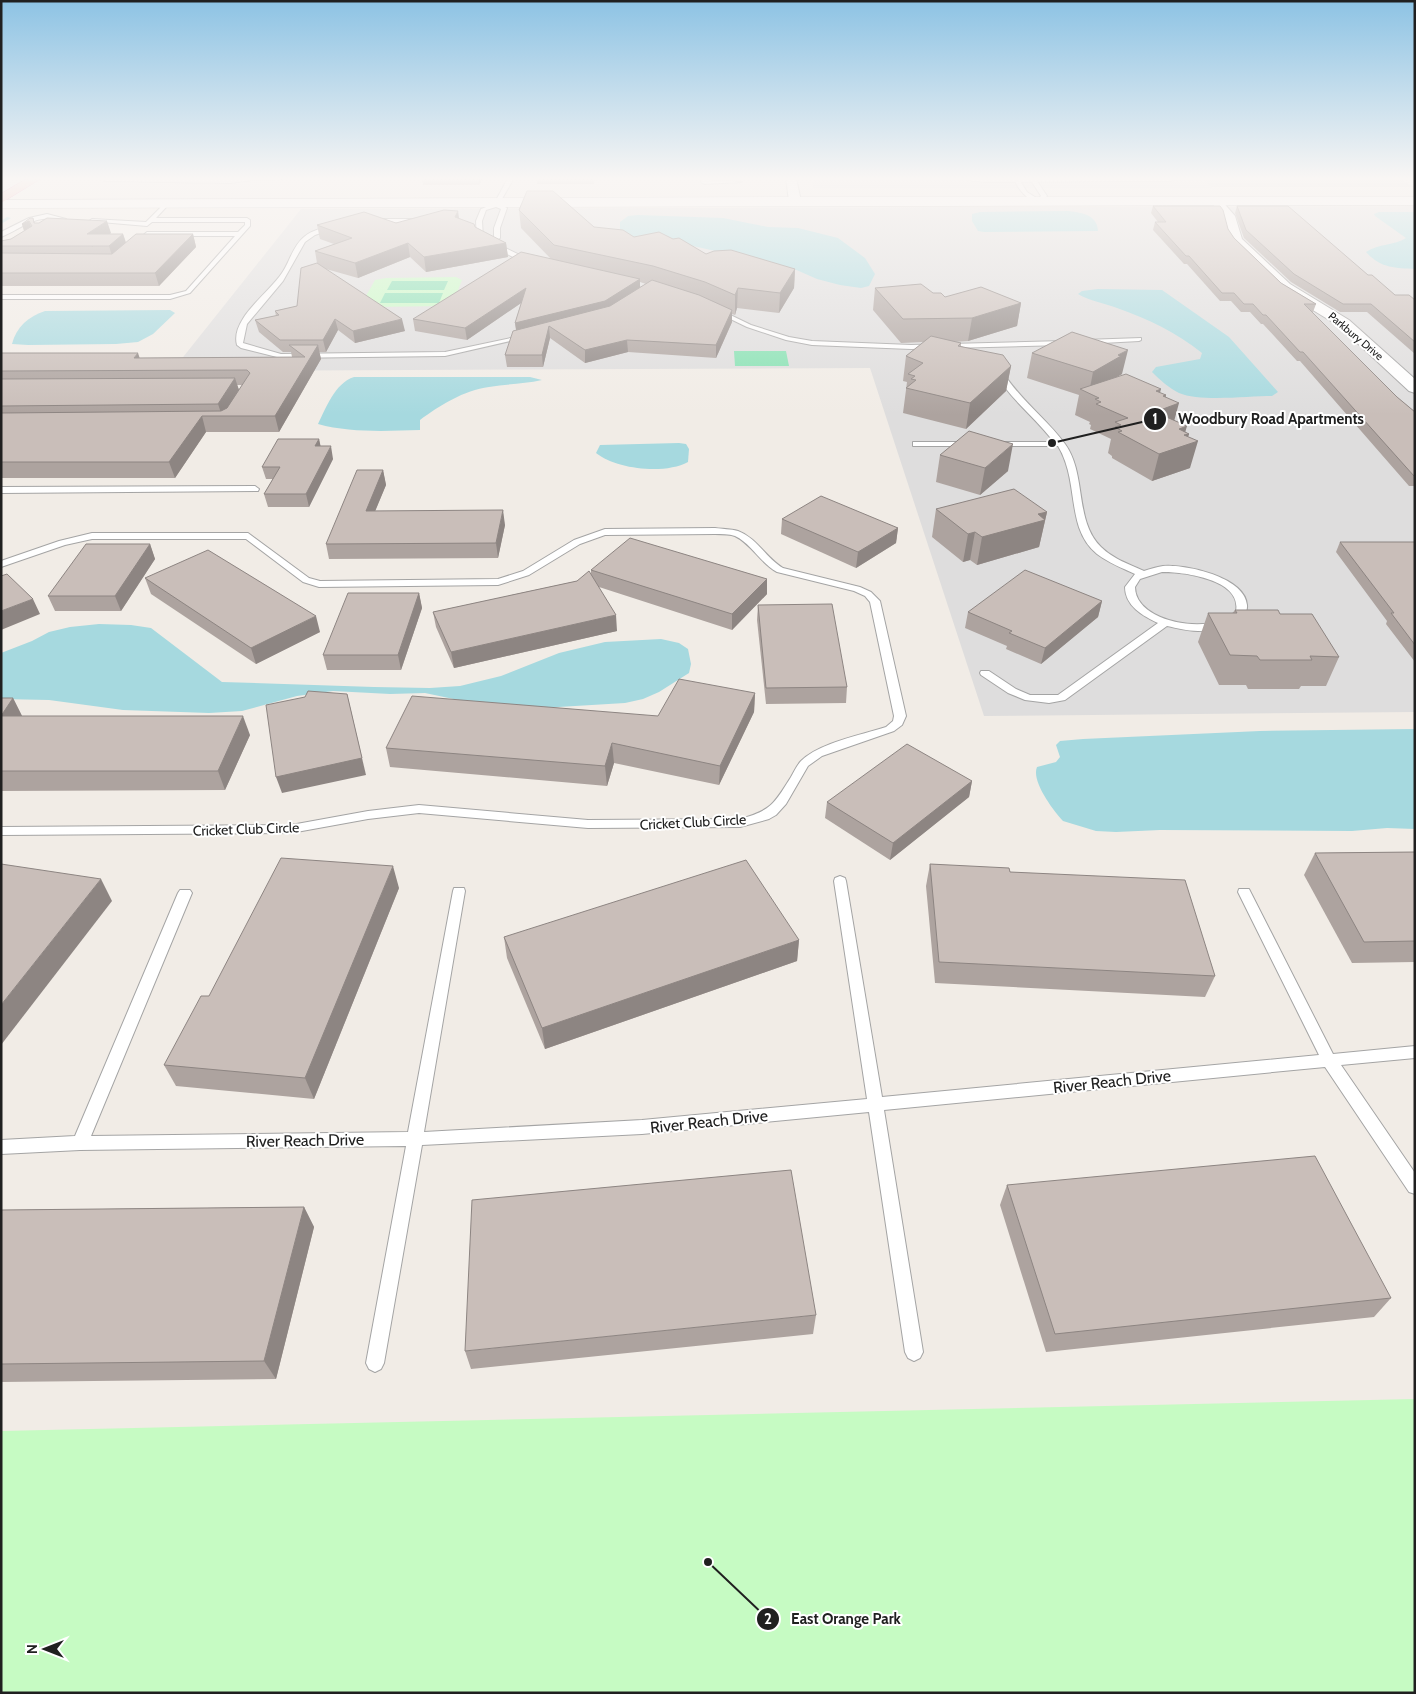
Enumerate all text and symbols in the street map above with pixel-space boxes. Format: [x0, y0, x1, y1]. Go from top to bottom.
street label: Parkbury Drive [1326, 309, 1387, 363]
callout: Woodbury Road Apartments [1143, 404, 1374, 434]
text: 1 [1152, 410, 1158, 428]
text: Woodbury Road Apartments [1178, 410, 1364, 428]
street label: Cricket Club Circle [639, 810, 747, 834]
street label: Cricket Club Circle [192, 818, 300, 840]
street label: River Reach Drive [1052, 1066, 1172, 1097]
street label: River Reach Drive [649, 1106, 769, 1137]
street label: River Reach Drive [246, 1130, 364, 1151]
callout: East Orange Park [756, 1604, 910, 1634]
text: 2 [764, 1610, 772, 1628]
text: East Orange Park [791, 1610, 902, 1628]
north arrow [20, 1624, 70, 1674]
text: N [23, 1644, 41, 1654]

